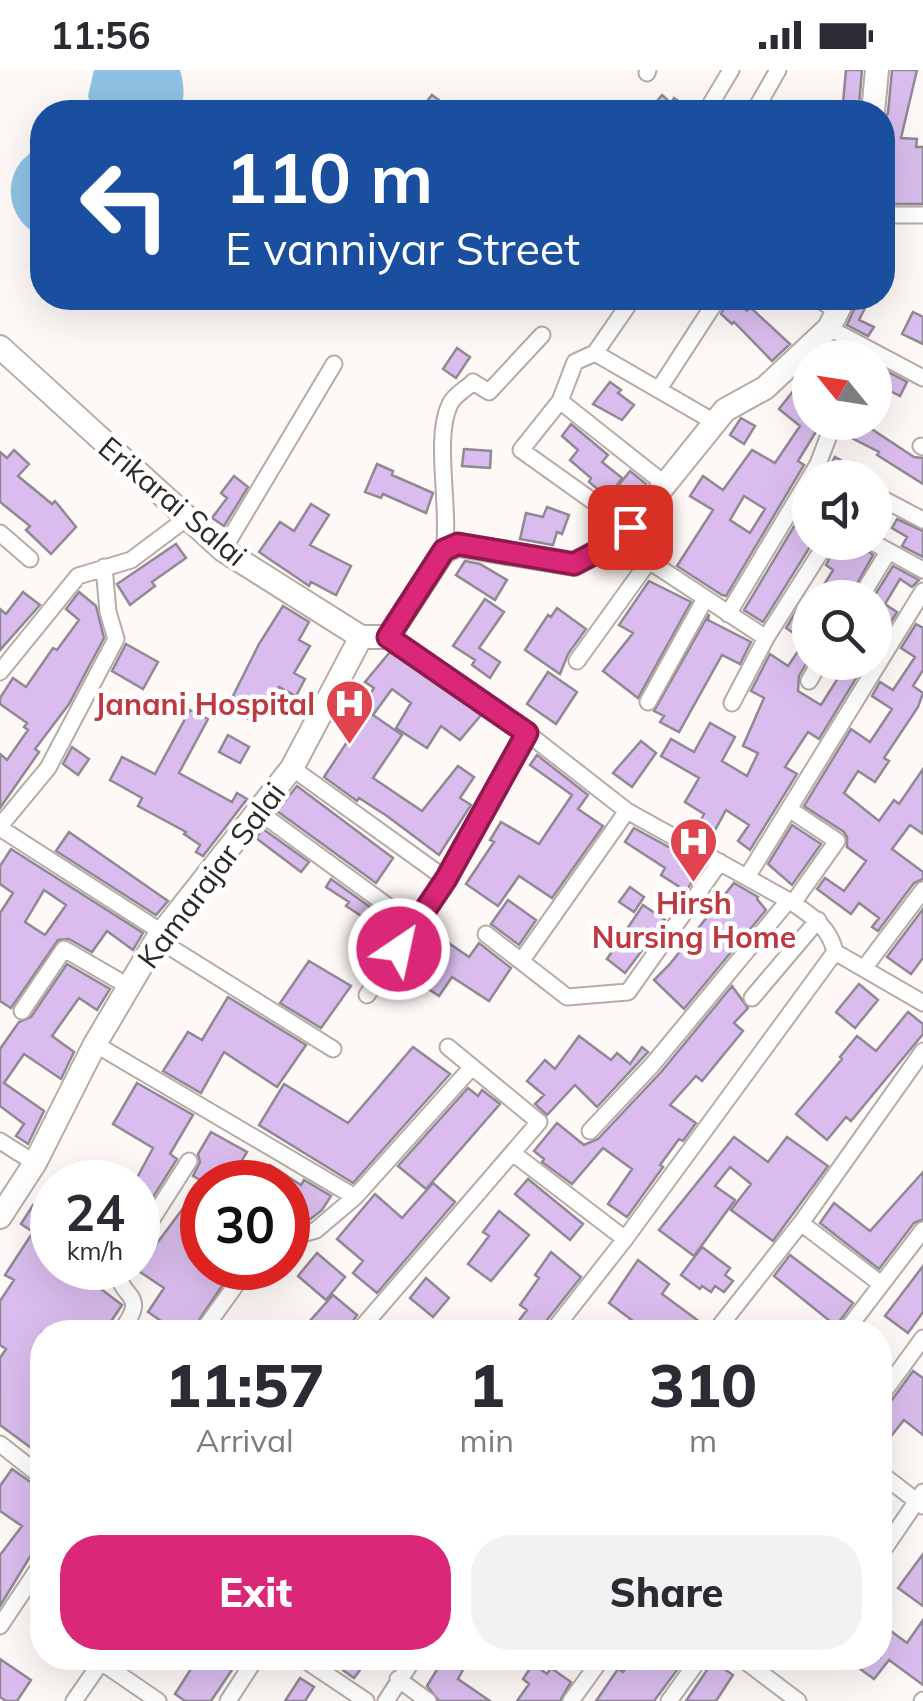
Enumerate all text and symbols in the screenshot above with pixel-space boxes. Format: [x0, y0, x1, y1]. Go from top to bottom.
text: 11:56 [50, 11, 151, 59]
text: 110 m [225, 133, 433, 221]
icon: left [60, 140, 190, 270]
text: E vanniyar Street [225, 220, 580, 276]
north arrow [792, 340, 892, 440]
map controls [792, 340, 892, 680]
street label: Erikarai Salai [91, 428, 255, 574]
button: sound [792, 460, 892, 560]
pin [588, 485, 673, 570]
icon: arrive [603, 500, 658, 555]
button: search [792, 580, 892, 680]
hospital icon: Janani Hospital [324, 678, 376, 746]
place label: Janani Hospital [94, 685, 315, 723]
street label: Kamarajar Salai [129, 775, 293, 975]
hospital icon: Hirsh Nursing Home [668, 816, 720, 884]
place label: Hirsh Nursing Home [592, 884, 796, 956]
position arrow [347, 897, 451, 1001]
speed limit sign: 30 [180, 1160, 310, 1290]
text: 24 [65, 1181, 125, 1244]
text: km/h [67, 1235, 123, 1266]
text: 11:57 [165, 1347, 325, 1422]
text: 1 [469, 1347, 505, 1422]
text: 310 [649, 1347, 757, 1422]
text: Arrival [196, 1420, 294, 1460]
text: min [460, 1420, 514, 1460]
text: m [689, 1420, 717, 1460]
button: Exit [60, 1535, 451, 1650]
button: Share [471, 1535, 862, 1650]

